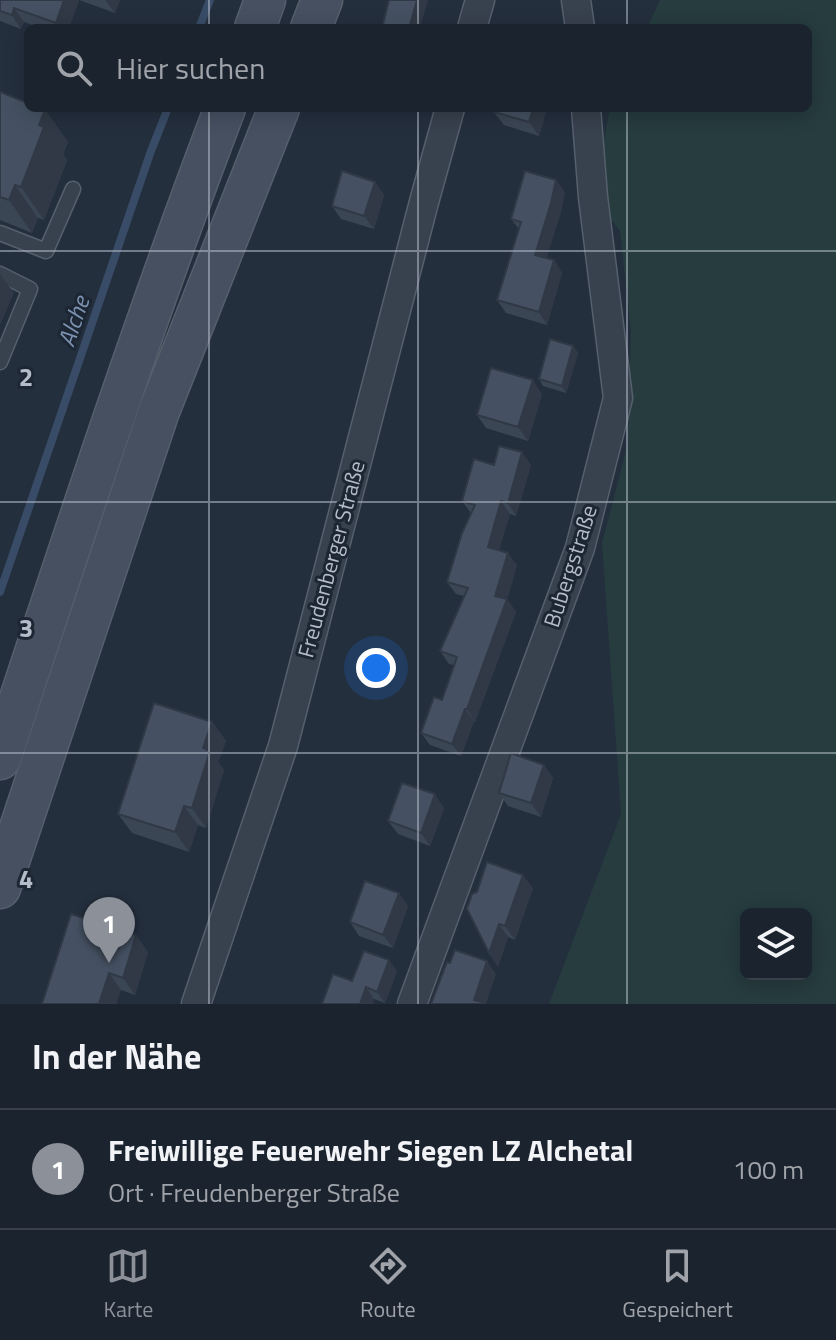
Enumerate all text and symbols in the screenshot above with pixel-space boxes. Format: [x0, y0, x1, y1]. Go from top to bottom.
search box [24, 24, 812, 112]
text: Hier suchen [116, 45, 265, 91]
icon: search [52, 46, 96, 90]
water label: Alche [48, 289, 99, 351]
text: 2 [19, 357, 33, 396]
street label: Freudenberger Straße [288, 457, 374, 661]
street label: Bubergstraße [534, 500, 606, 632]
text: 3 [19, 608, 33, 647]
your location [356, 648, 396, 688]
text: 4 [19, 859, 33, 898]
pin: 1 [83, 897, 135, 963]
map controls [740, 908, 812, 980]
button: layers [740, 908, 812, 980]
text: In der Nähe [32, 1030, 201, 1082]
text: Freiwillige Feuerwehr Siegen LZ Alchetal [108, 1127, 633, 1173]
text: 1 [51, 1150, 65, 1189]
text: 100 m [733, 1150, 804, 1189]
text: Ort · Freudenberger Straße [108, 1173, 400, 1212]
tab: Karte [103, 1244, 153, 1326]
tab: Route [360, 1244, 416, 1326]
tab: Gespeichert [622, 1244, 733, 1326]

